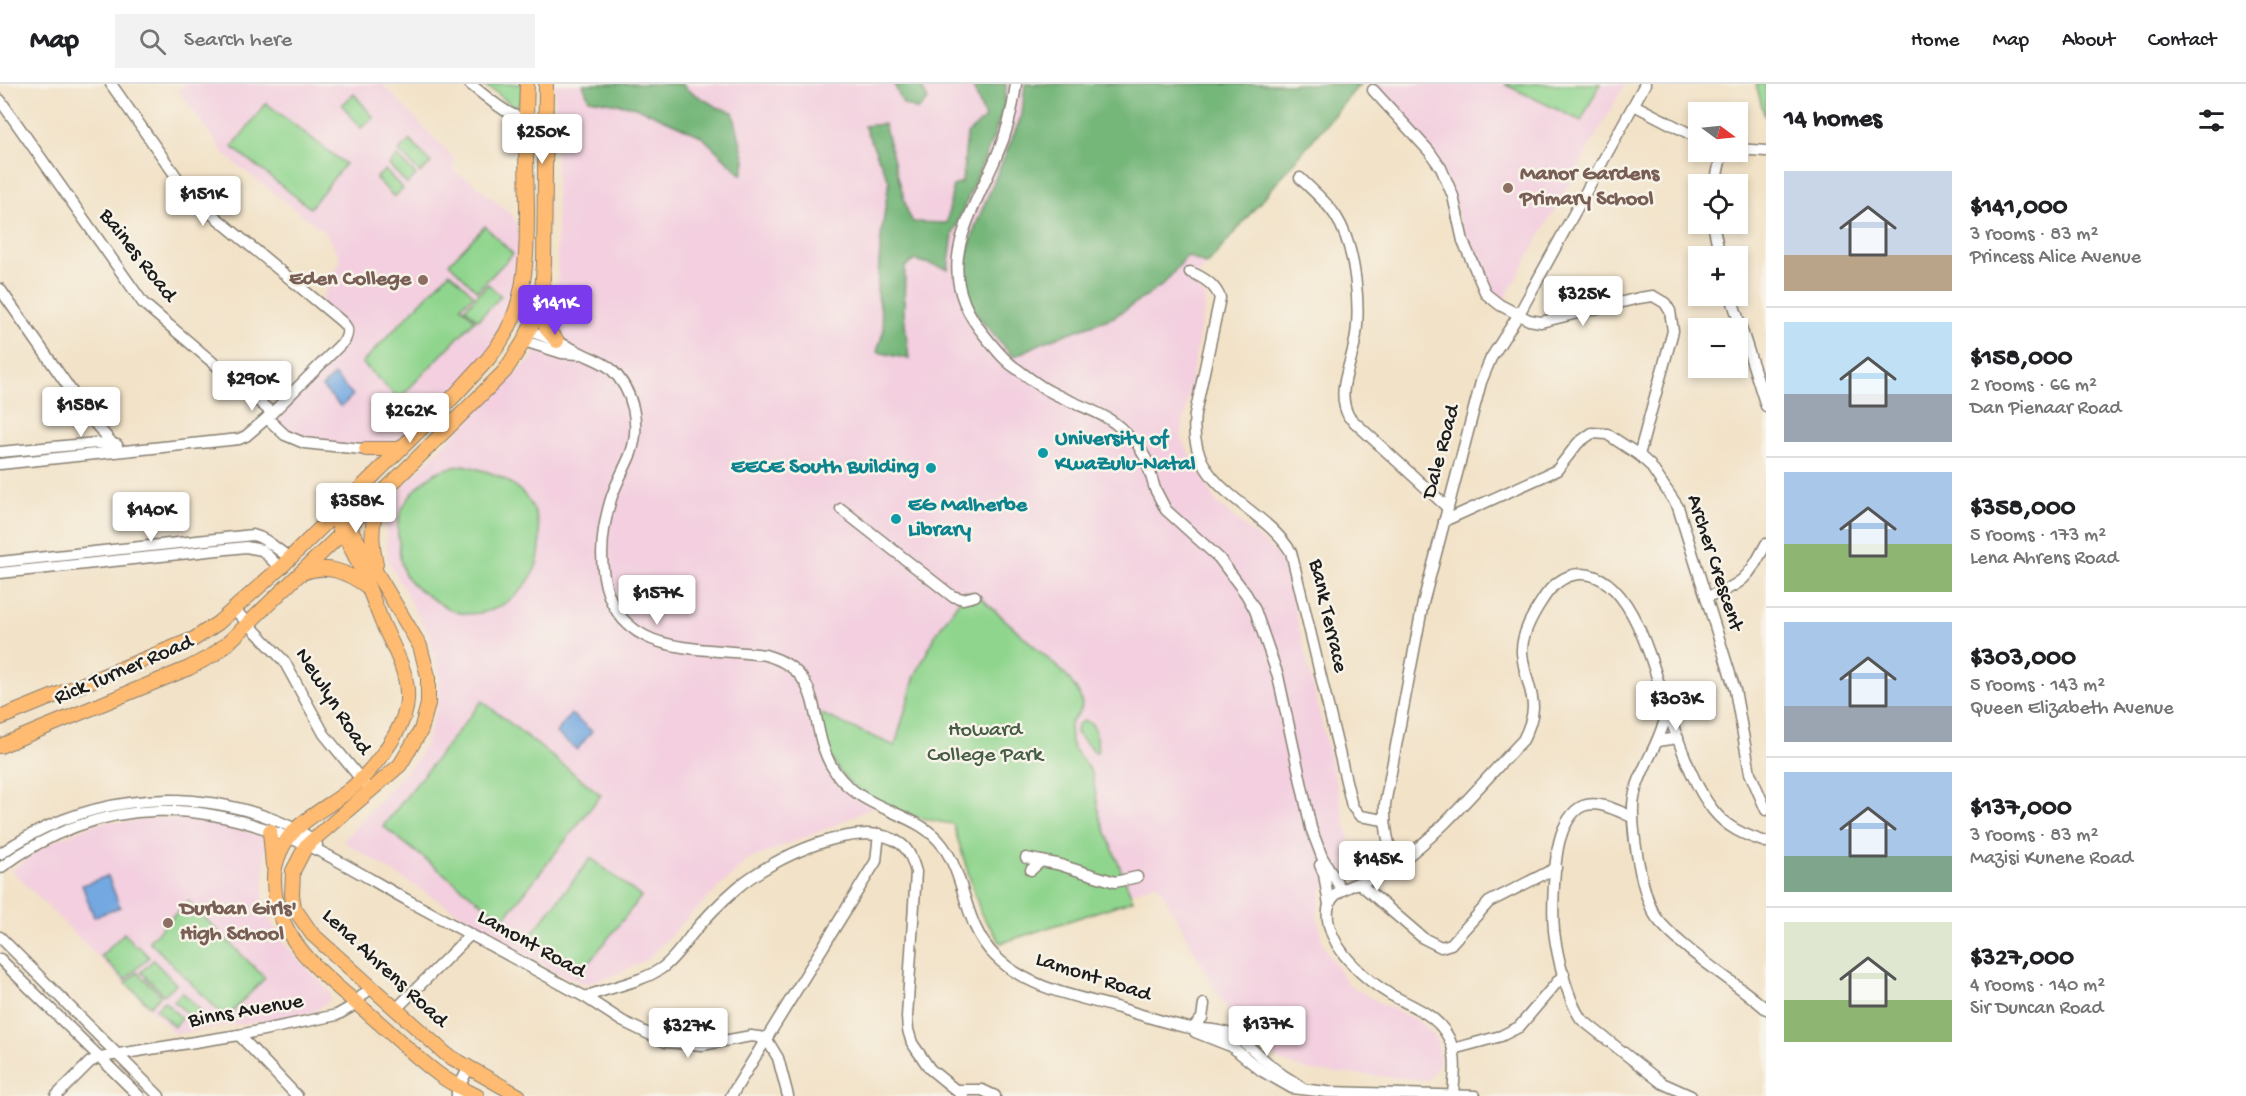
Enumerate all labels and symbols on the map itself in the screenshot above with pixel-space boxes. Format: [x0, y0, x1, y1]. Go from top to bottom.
north arrow [1688, 102, 1748, 162]
pin: $250K [500, 114, 584, 165]
place label: Manor Gardens Primary School [1519, 162, 1661, 213]
pin: $151K [161, 176, 245, 227]
marker: Manor Gardens Primary School [1501, 181, 1515, 195]
street label: Baines Road [92, 203, 183, 310]
place label: Eden College [289, 267, 412, 293]
marker: Eden College [416, 273, 430, 287]
pin: $325K [1541, 276, 1625, 327]
pin: $141K [513, 285, 597, 336]
pin: $290K [210, 361, 294, 412]
pin: $158K [39, 387, 123, 438]
pin: $262K [368, 393, 452, 444]
street label: Dale Road [1416, 400, 1468, 504]
place label: University of KwaZulu-Natal [1054, 427, 1196, 478]
marker: University of KwaZulu-Natal [1036, 446, 1050, 460]
place label: EECE South Building [731, 455, 919, 481]
marker: EECE South Building [924, 461, 938, 475]
pin: $358K [314, 483, 398, 534]
pin: $140K [109, 492, 193, 543]
street label: Archer Crescent [1680, 492, 1749, 636]
place label: EG Malherbe Library [908, 493, 1028, 544]
marker: EG Malherbe Library [889, 512, 903, 526]
street label: Bank Terrace [1301, 556, 1353, 676]
pin: $157K [615, 575, 699, 626]
street label: Rick Turner Road [51, 629, 199, 712]
street label: Newlyn Road [288, 644, 377, 762]
pin: $303K [1634, 681, 1718, 732]
park label: Howard College Park [927, 718, 1045, 769]
pin: $145K [1335, 841, 1419, 892]
place label: Durban Girls' High School [178, 897, 297, 948]
street label: Lena Ahrens Road [316, 904, 454, 1036]
street label: Lamont Road [472, 905, 592, 986]
marker: Durban Girls' High School [161, 916, 175, 930]
street label: Lamont Road [1032, 947, 1156, 1010]
street label: Binns Avenue [185, 989, 306, 1035]
pin: $137K [1225, 1006, 1309, 1057]
pin: $327K [646, 1008, 730, 1059]

